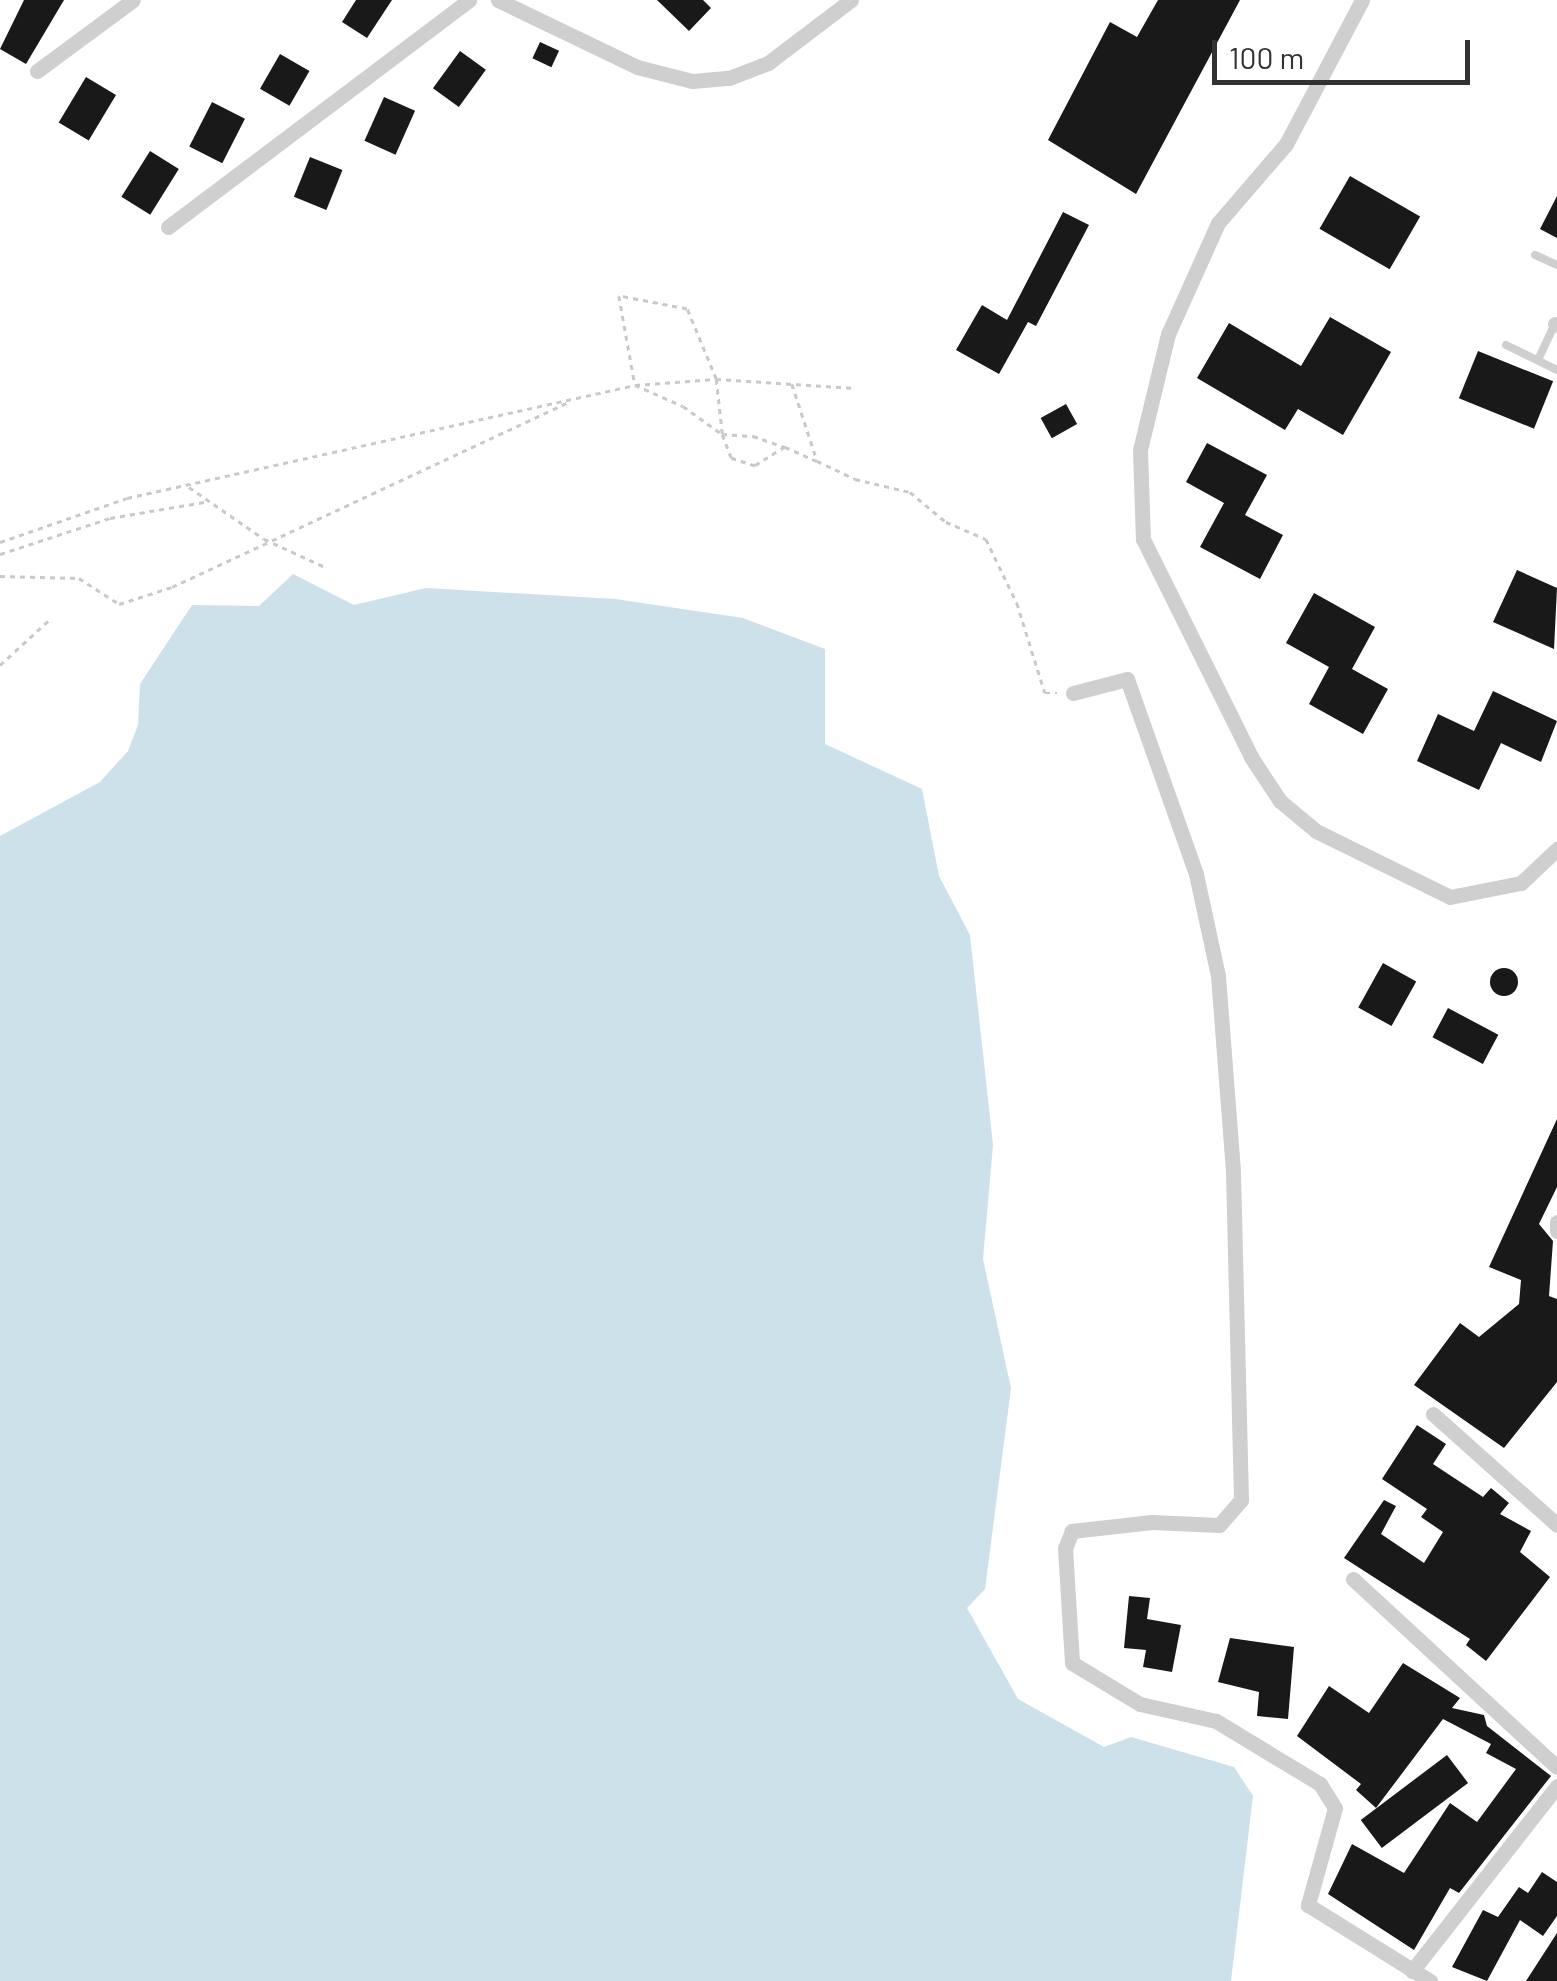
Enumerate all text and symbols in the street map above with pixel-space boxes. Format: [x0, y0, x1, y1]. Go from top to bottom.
scale bar [1217, 20, 1474, 82]
text: 100 m [1229, 39, 1304, 75]

